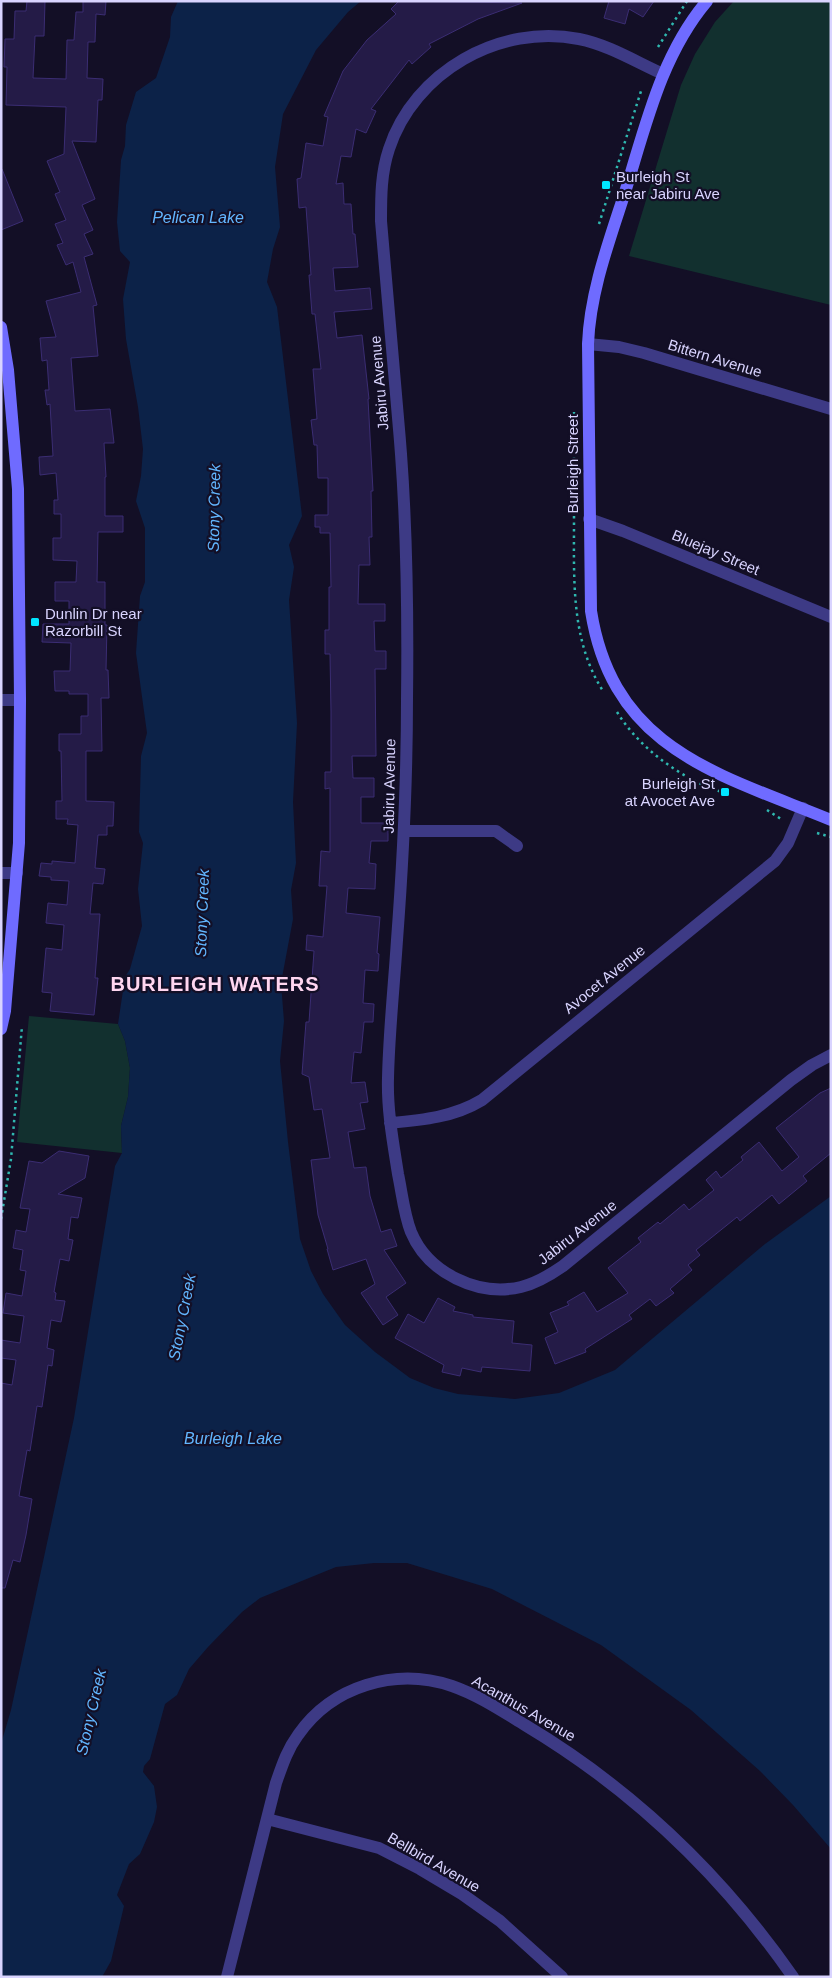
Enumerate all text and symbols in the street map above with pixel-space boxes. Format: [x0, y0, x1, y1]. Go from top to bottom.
place label: Burleigh St near Jabiru Ave [616, 168, 720, 202]
marker: Burleigh St near Jabiru Ave [600, 179, 612, 191]
water label: Pelican Lake [152, 209, 244, 226]
street label: Jabiru Avenue [366, 335, 392, 431]
street label: Bittern Avenue [666, 336, 764, 380]
street label: Burleigh Street [564, 414, 581, 514]
water label: Stony Creek [205, 463, 223, 552]
street label: Bluejay Street [670, 526, 763, 578]
place label: Dunlin Dr near Razorbill St [45, 605, 142, 639]
marker: Dunlin Dr near Razorbill St [29, 616, 41, 628]
street label: Jabiru Avenue [380, 738, 398, 834]
place label: Burleigh St at Avocet Ave [625, 775, 716, 809]
marker: Burleigh St at Avocet Ave [719, 786, 731, 798]
water label: Stony Creek [192, 868, 212, 957]
street label: Avocet Avenue [560, 941, 648, 1017]
district label: BURLEIGH WATERS [110, 973, 320, 995]
street label: Jabiru Avenue [534, 1196, 620, 1268]
water label: Stony Creek [165, 1271, 199, 1362]
water label: Burleigh Lake [184, 1430, 282, 1447]
water label: Stony Creek [73, 1666, 109, 1757]
street label: Acanthus Avenue [469, 1672, 579, 1744]
street label: Bellbird Avenue [385, 1829, 483, 1895]

